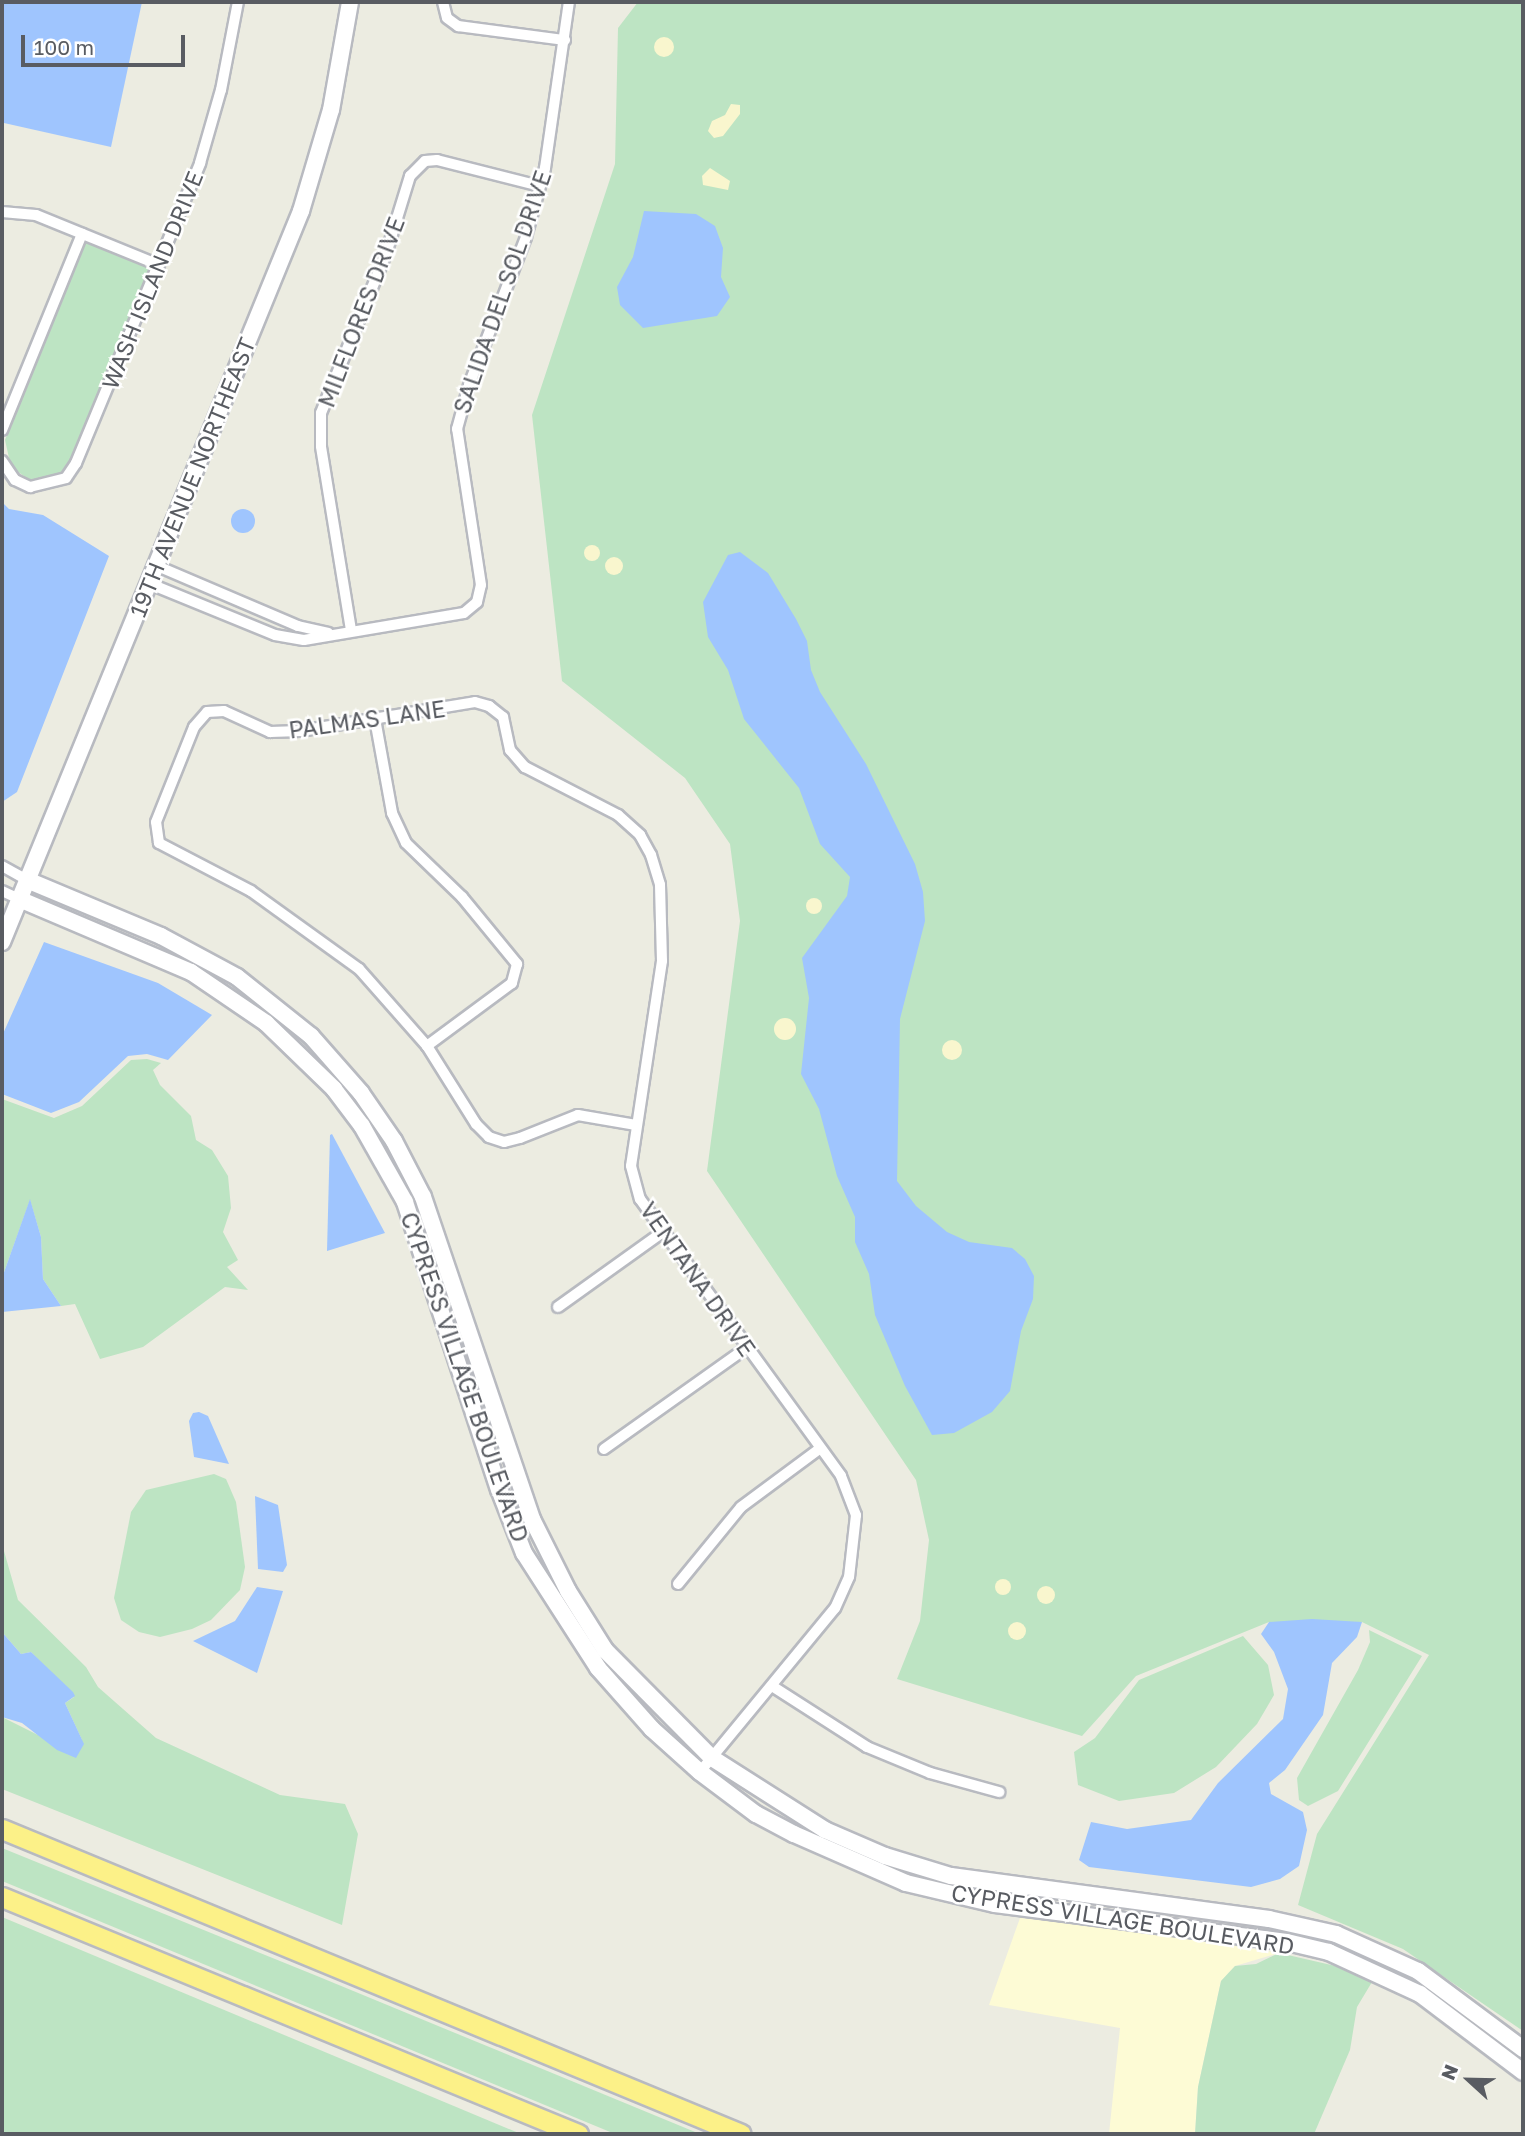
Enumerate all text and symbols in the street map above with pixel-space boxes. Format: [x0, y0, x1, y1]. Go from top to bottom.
scale bar [24, 21, 189, 65]
text: 100 m [34, 34, 94, 60]
street label: WASH ISLAND DRIVE [96, 167, 208, 393]
street label: SALIDA DEL SOL DRIVE [447, 167, 557, 417]
street label: MILFLORES DRIVE [312, 213, 410, 411]
street label: 19TH AVENUE NORTHEAST [123, 333, 261, 621]
street label: PALMAS LANE [287, 694, 447, 744]
street label: VENTANA DRIVE [635, 1197, 761, 1361]
street label: CYPRESS VILLAGE BOULEVARD [395, 1208, 535, 1546]
street label: CYPRESS VILLAGE BOULEVARD [949, 1878, 1297, 1960]
north arrow [1434, 2045, 1504, 2115]
text: N [1436, 2061, 1462, 2083]

